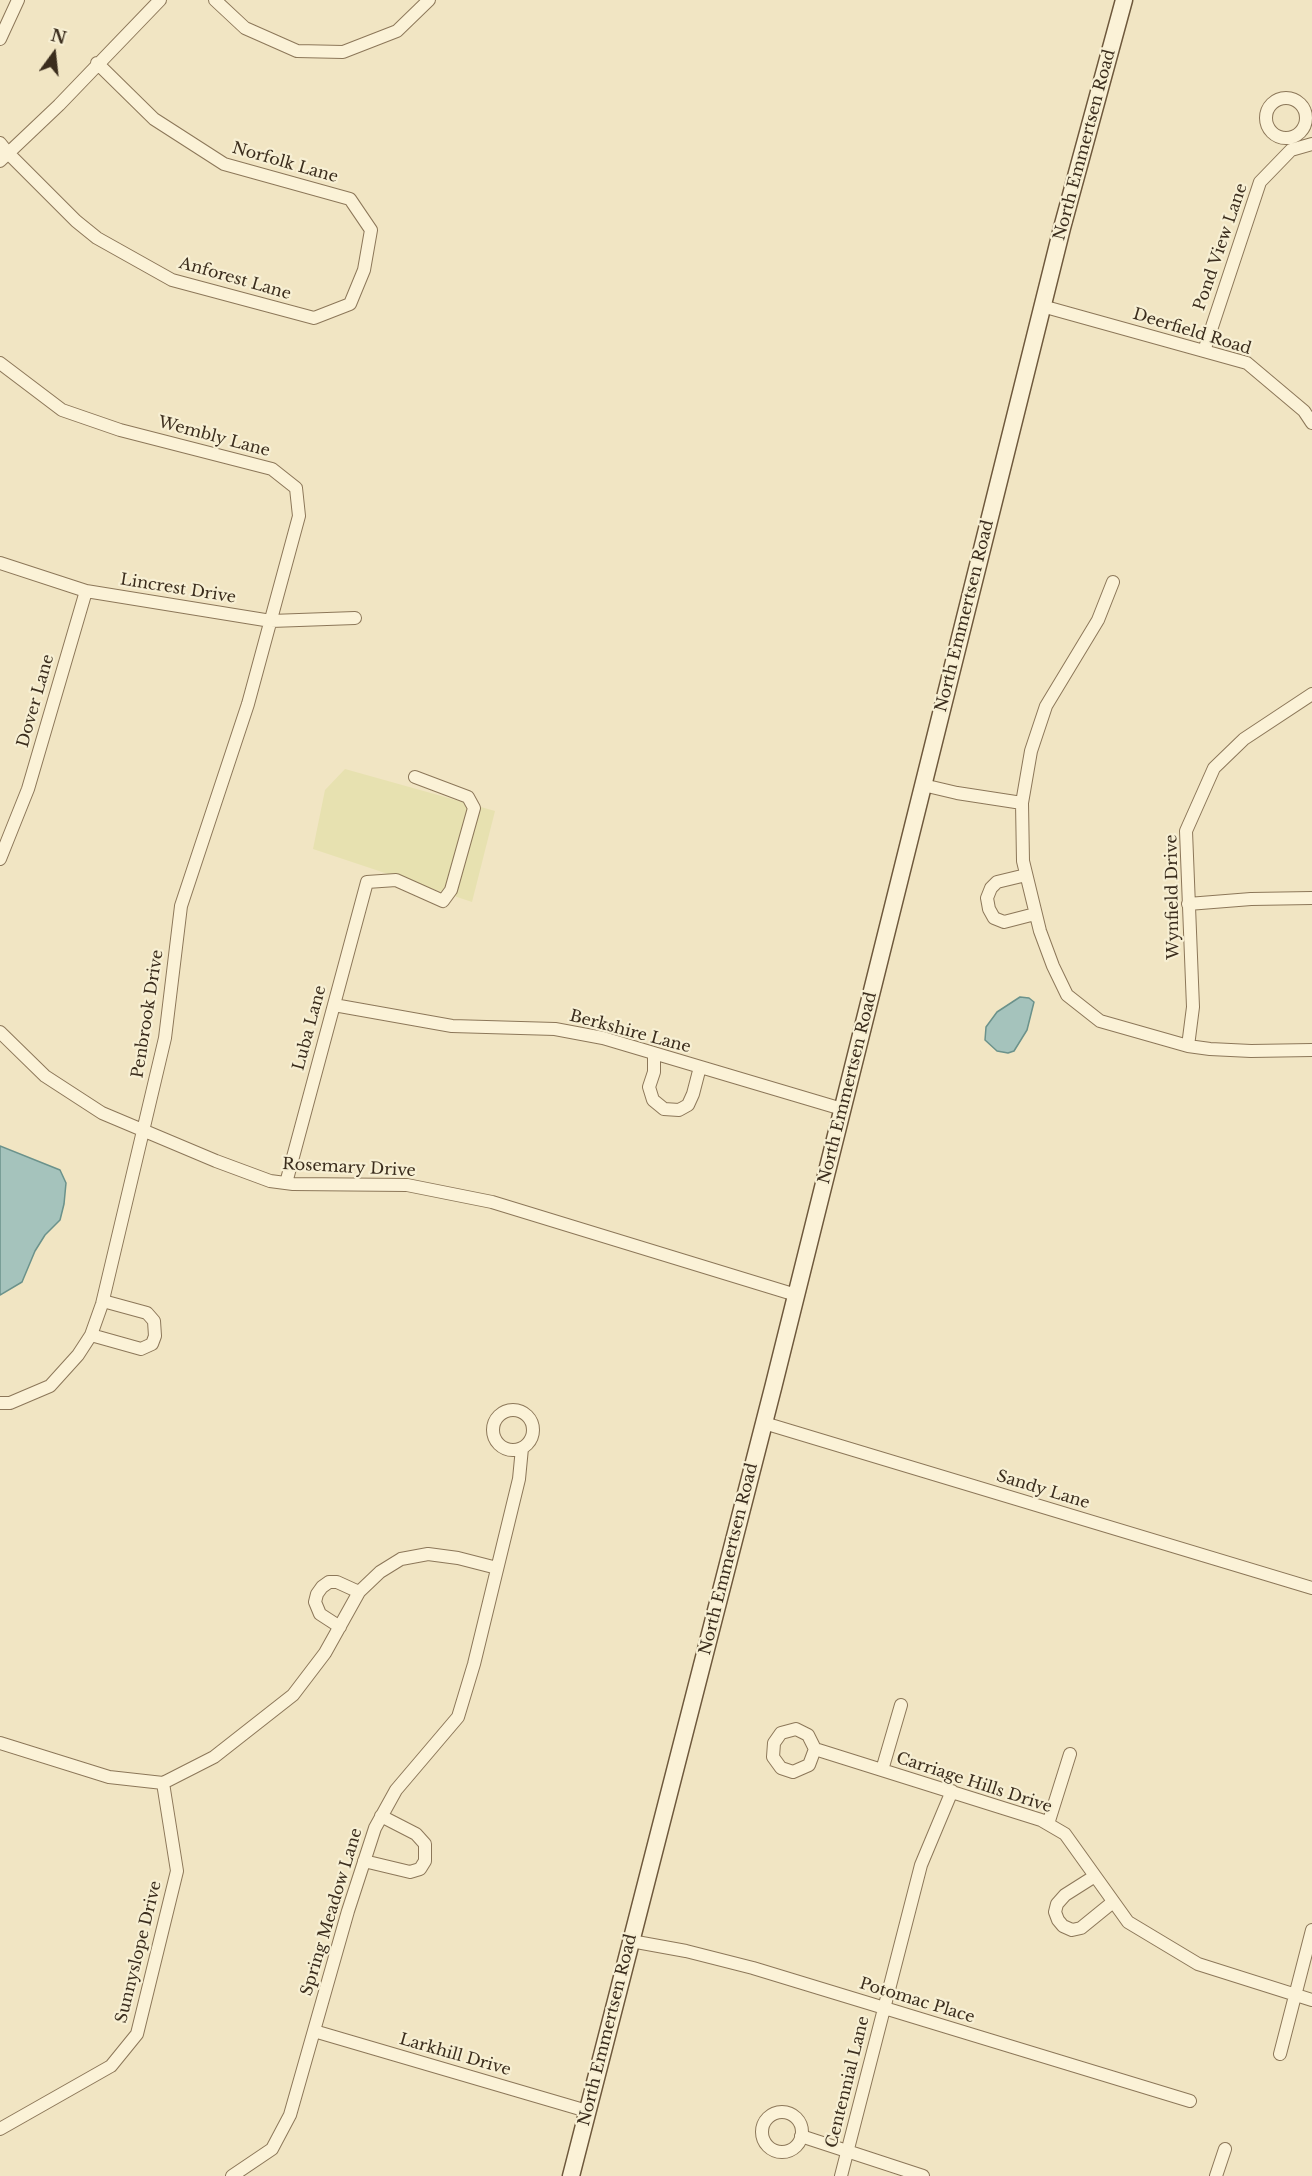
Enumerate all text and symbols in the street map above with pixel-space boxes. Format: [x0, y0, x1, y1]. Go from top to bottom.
north arrow [24, 24, 84, 84]
text: N [49, 25, 69, 48]
street label: North Emmertsen Road [1050, 47, 1120, 243]
street label: Norfolk Lane [230, 139, 340, 187]
street label: Pond View Lane [1190, 181, 1252, 313]
street label: Anforest Lane [177, 254, 293, 304]
street label: Deerfield Road [1130, 305, 1254, 359]
street label: Wembly Lane [156, 413, 272, 461]
street label: North Emmertsen Road [932, 518, 998, 714]
street label: Lincrest Drive [119, 570, 237, 608]
street label: Dover Lane [14, 652, 58, 750]
street label: Wynfield Drive [1162, 834, 1184, 960]
street label: Penbrook Drive [128, 948, 168, 1080]
street label: Luba Lane [289, 984, 331, 1072]
street label: North Emmertsen Road [815, 990, 881, 1186]
street label: Berkshire Lane [567, 1007, 693, 1057]
street label: Rosemary Drive [282, 1155, 416, 1181]
street label: North Emmertsen Road [696, 1461, 762, 1657]
street label: Sandy Lane [994, 1467, 1092, 1513]
street label: Carriage Hills Drive [894, 1749, 1054, 1817]
street label: Spring Meadow Lane [297, 1826, 367, 1998]
street label: Sunnyslope Drive [112, 1879, 166, 2025]
street label: North Emmertsen Road [575, 1932, 641, 2128]
street label: Potomac Place [857, 1974, 977, 2028]
street label: Centennial Lane [822, 2014, 874, 2150]
street label: Larkhill Drive [397, 2030, 513, 2080]

